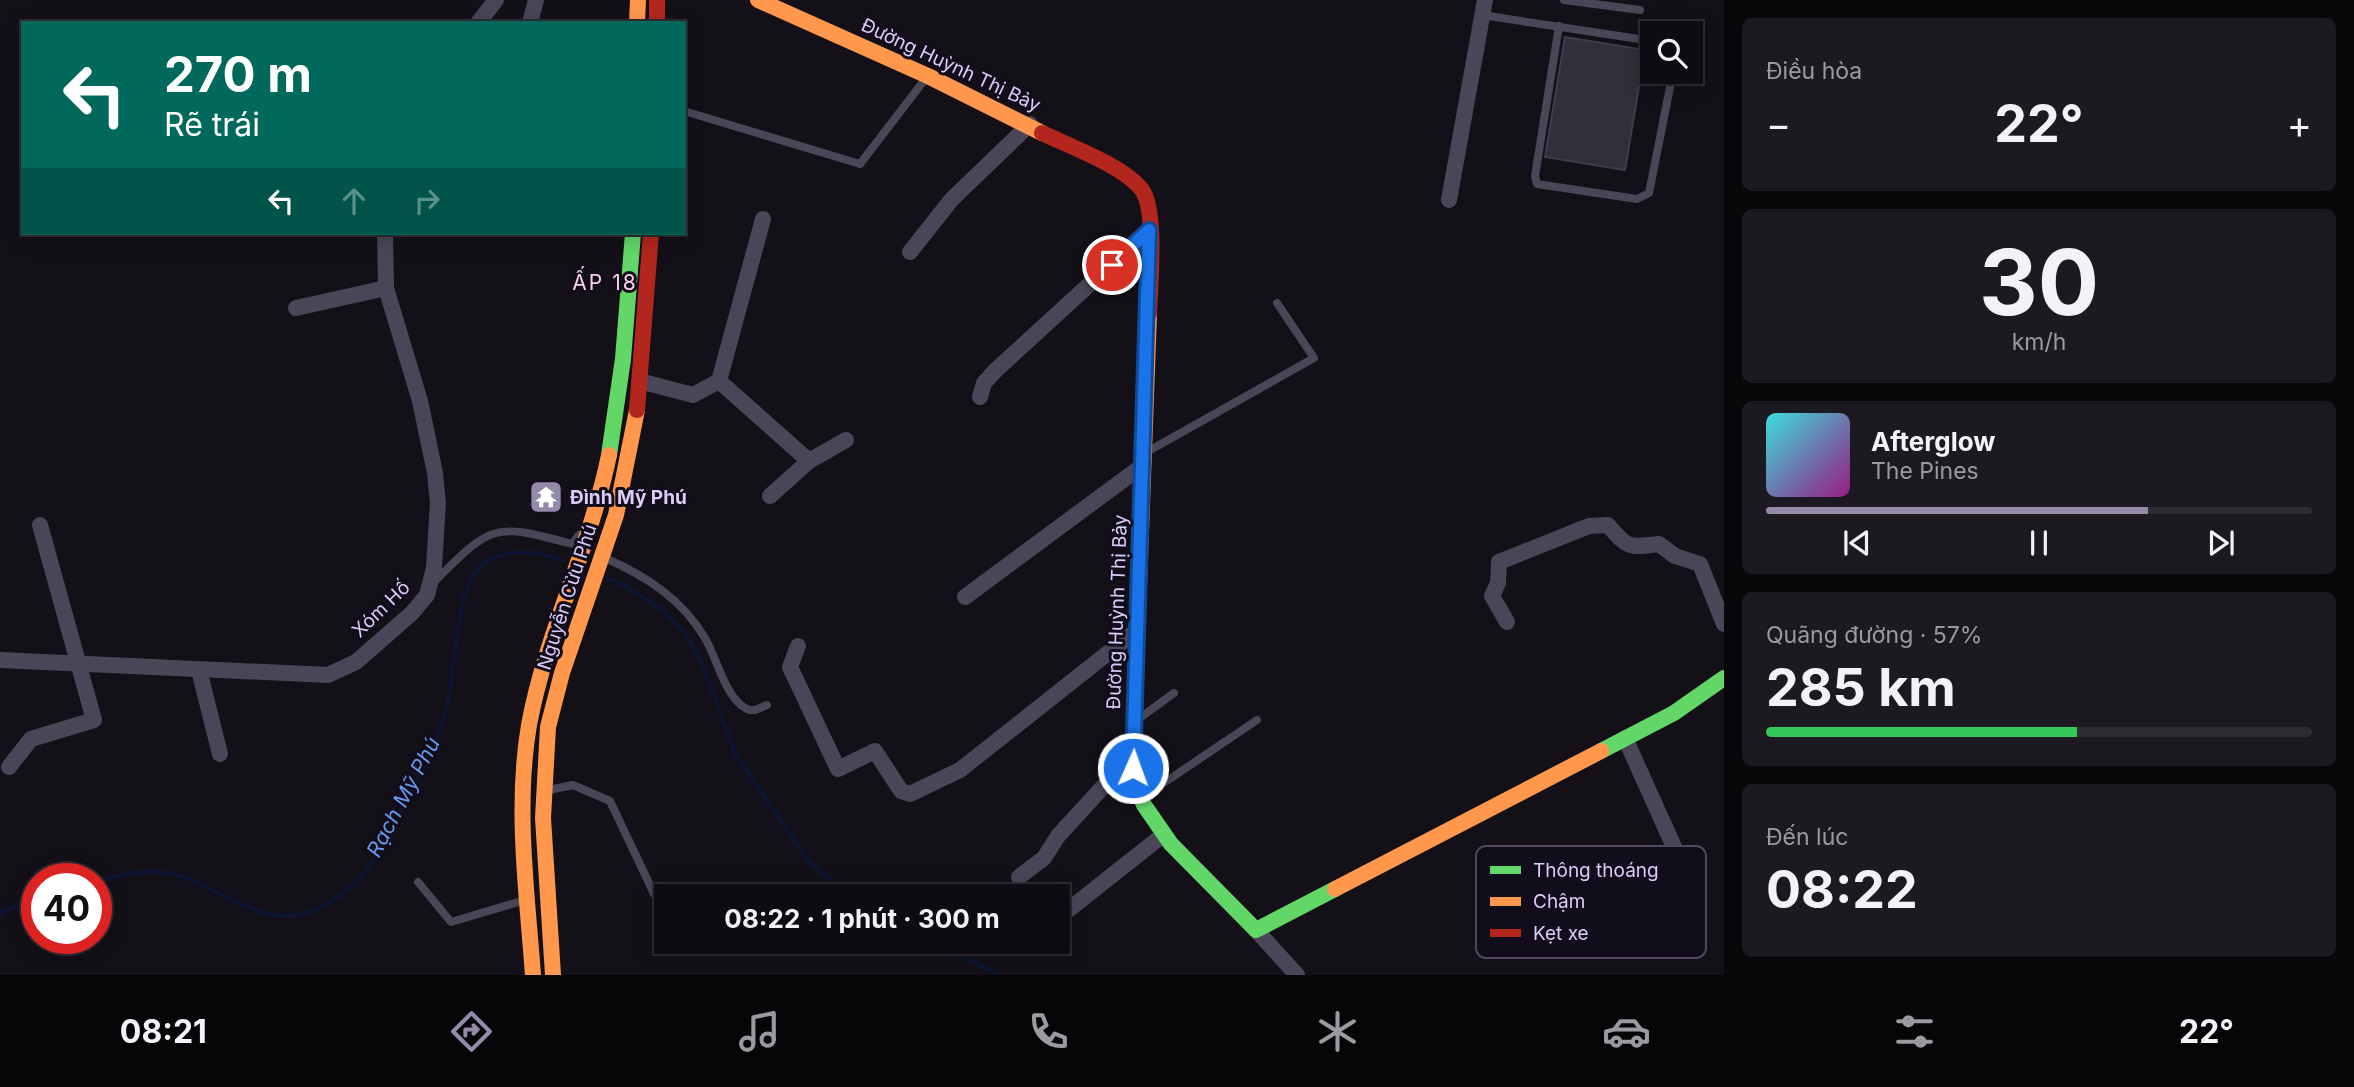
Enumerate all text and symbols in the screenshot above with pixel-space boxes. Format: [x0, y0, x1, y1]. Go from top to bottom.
street label: Đường Huỳnh Thị Bảy [858, 13, 1045, 117]
map controls [1640, 21, 1703, 84]
button: search [1640, 21, 1703, 84]
text: 270 m [164, 45, 312, 104]
icon: left [49, 49, 140, 140]
text: Điều hòa [1766, 57, 1862, 85]
text: 22° [1994, 92, 2084, 155]
text: − [1766, 101, 1791, 147]
text: + [2287, 101, 2312, 147]
text: Rẽ trái [164, 105, 260, 144]
icon: left [262, 182, 300, 220]
icon: ahead [335, 182, 373, 220]
icon: right [408, 182, 446, 220]
text: 30 [1979, 227, 2099, 337]
pin [1082, 235, 1142, 295]
icon: arrive [1093, 246, 1131, 284]
district label: ẤP 18 [572, 266, 638, 295]
text: km/h [2012, 328, 2066, 356]
text: Afterglow [1871, 426, 1995, 457]
text: The Pines [1871, 457, 1979, 485]
temple icon: Đình Mỹ Phú [527, 478, 565, 516]
place label: Đình Mỹ Phú [570, 486, 687, 509]
street label: Đường Huỳnh Thị Bảy [1102, 514, 1132, 710]
street label: Nguyễn Cửu Phú [533, 521, 601, 673]
icon: previous [1838, 524, 1876, 562]
icon: pause [2020, 524, 2058, 562]
icon: next [2202, 524, 2240, 562]
street label: Xóm Hố [347, 576, 415, 642]
text: Quãng đường · 57% [1766, 621, 1982, 649]
text: 285 km [1766, 656, 1956, 719]
position arrow [1096, 731, 1170, 805]
water label: Rạch Mỹ Phú [361, 733, 445, 861]
text: Đến lúc [1766, 823, 1848, 851]
legend [1476, 846, 1706, 958]
text: 08:22 [1766, 858, 1918, 921]
text: Thông thoáng [1533, 859, 1659, 882]
speed limit sign: 40 [21, 863, 112, 954]
text: Chậm [1533, 890, 1585, 913]
text: 08:22 · 1 phút · 300 m [724, 903, 1000, 934]
text: Kẹt xe [1533, 922, 1589, 945]
icon: directions [447, 1007, 496, 1056]
icon: music [735, 1007, 784, 1056]
icon: phone [1024, 1007, 1073, 1056]
icon: climate [1313, 1007, 1362, 1056]
icon: car [1602, 1007, 1651, 1056]
icon: filters [1890, 1007, 1939, 1056]
text: 08:21 [120, 1012, 207, 1051]
text: 22° [2179, 1012, 2234, 1051]

